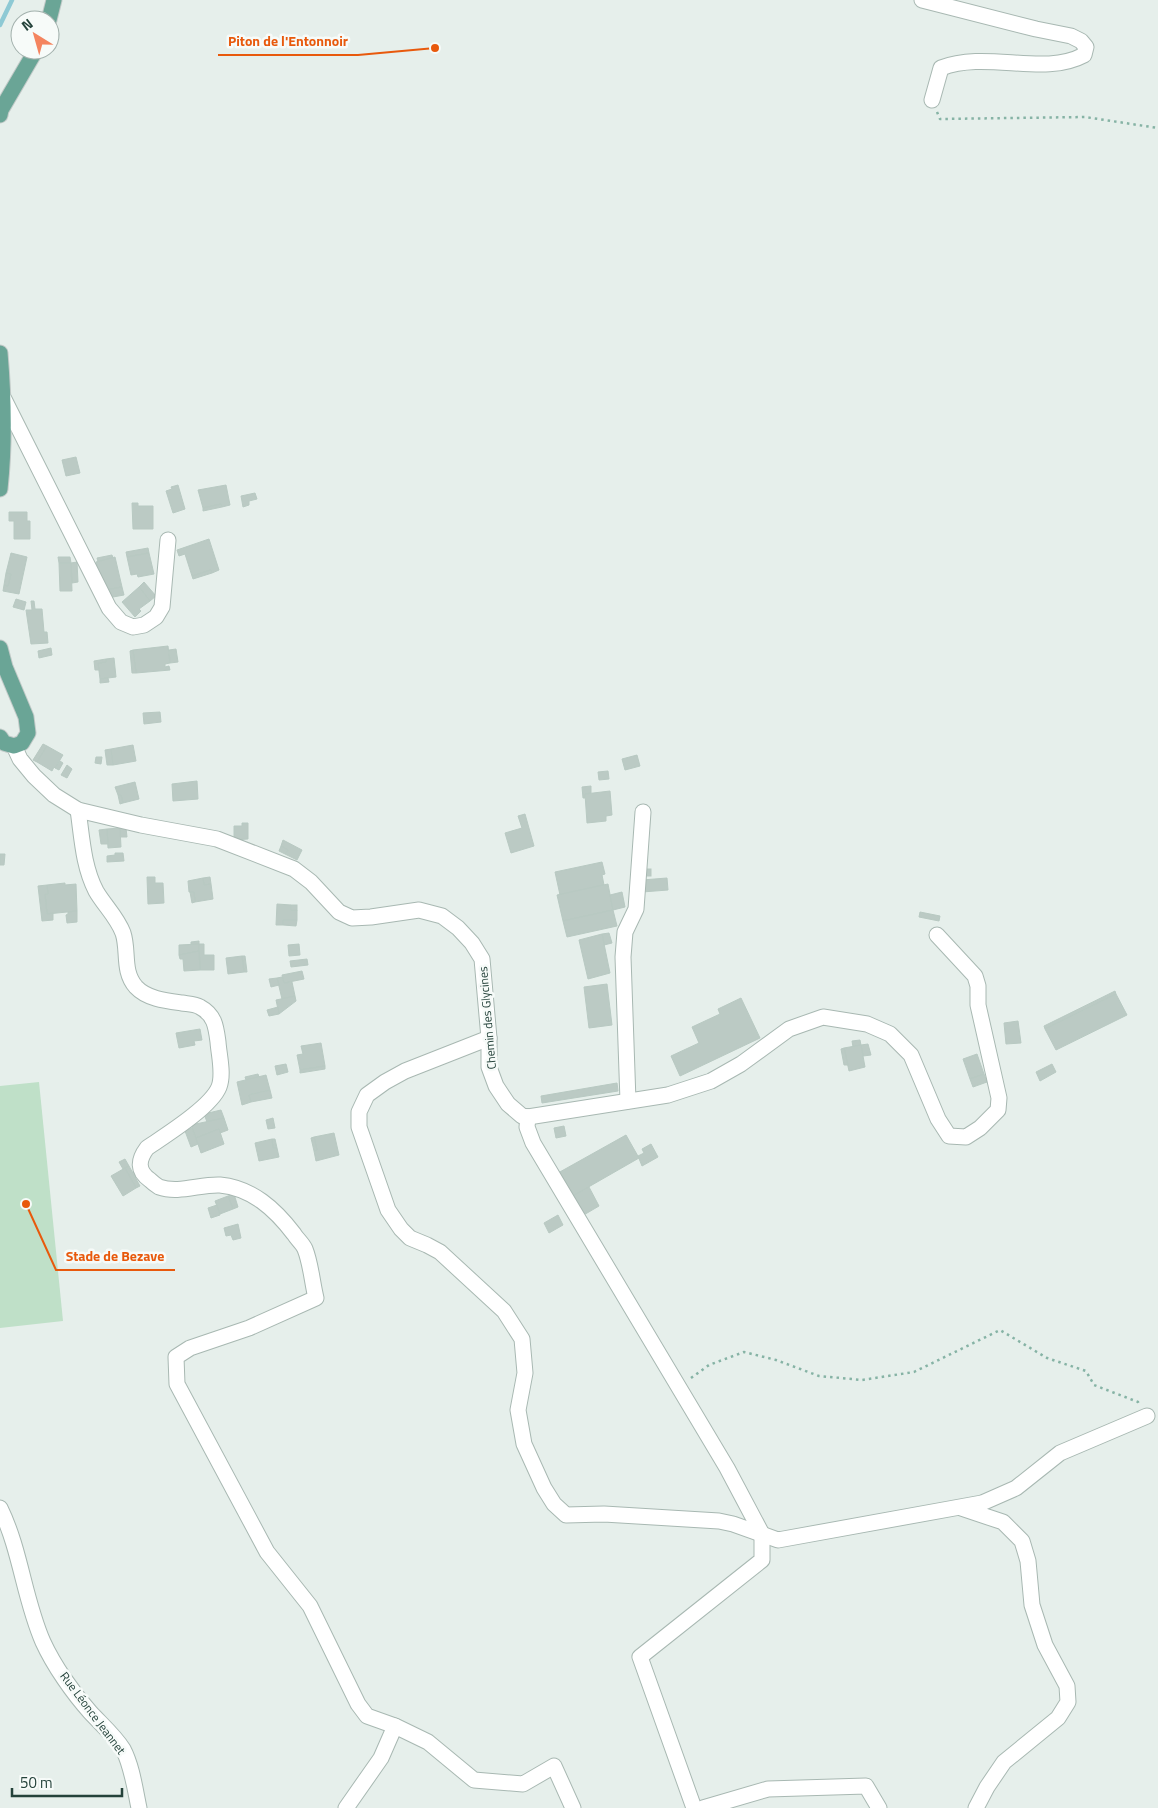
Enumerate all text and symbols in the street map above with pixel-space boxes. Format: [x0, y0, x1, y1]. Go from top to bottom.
north arrow [10, 10, 60, 60]
text: N [17, 13, 37, 36]
callout: Piton de l'Entonnoir [218, 26, 358, 55]
text: Piton de l'Entonnoir [228, 30, 348, 51]
street label: Chemin des Glycines [473, 965, 501, 1070]
callout: Stade de Bezave [56, 1241, 175, 1270]
text: Stade de Bezave [66, 1245, 164, 1266]
street label: Rue Léonce Jeannet [55, 1668, 131, 1759]
scale bar [12, 1766, 122, 1798]
text: 50 m [20, 1771, 53, 1794]

